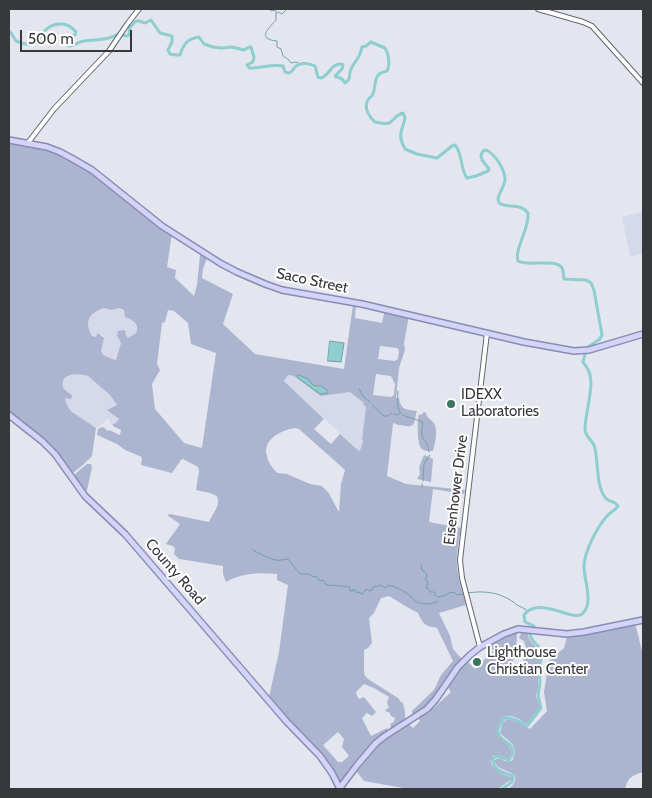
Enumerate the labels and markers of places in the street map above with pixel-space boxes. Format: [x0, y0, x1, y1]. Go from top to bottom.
place label: IDEXX Laboratories [461, 386, 539, 421]
marker: IDEXX Laboratories [445, 398, 457, 410]
place label: Lighthouse Christian Center [487, 644, 588, 679]
marker: Lighthouse Christian Center [471, 656, 483, 668]

